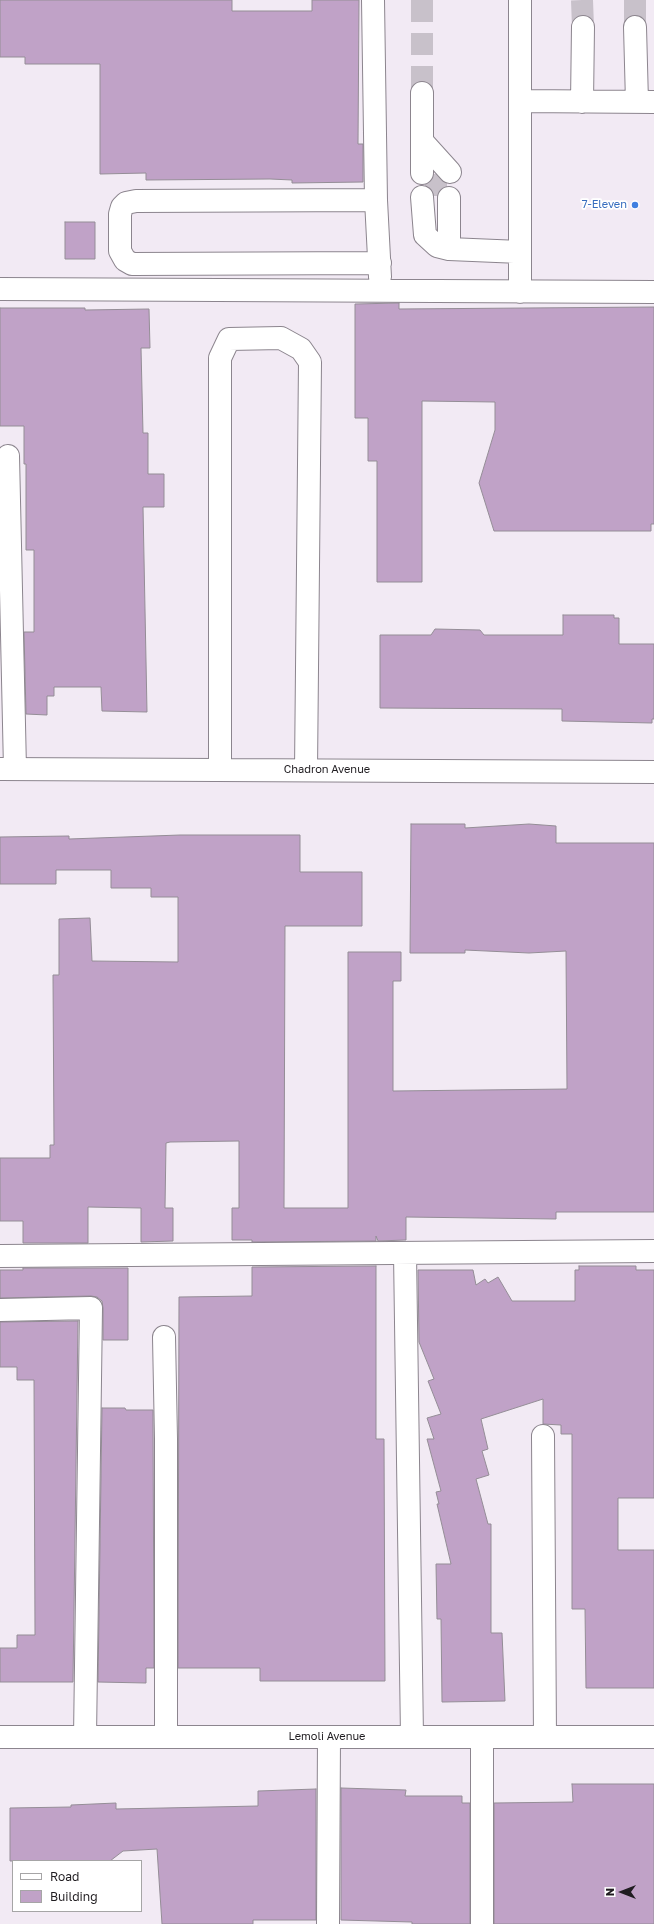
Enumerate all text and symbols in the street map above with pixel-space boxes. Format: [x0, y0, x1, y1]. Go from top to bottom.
place label: 7-Eleven [582, 198, 627, 212]
marker: 7-Eleven [630, 200, 640, 210]
street label: Chadron Avenue [284, 763, 370, 777]
street label: Lemoli Avenue [289, 1730, 365, 1744]
legend [12, 1860, 142, 1912]
text: Road [50, 1869, 79, 1884]
north arrow [602, 1872, 642, 1912]
text: N [603, 1888, 616, 1896]
text: Building [50, 1889, 98, 1904]

